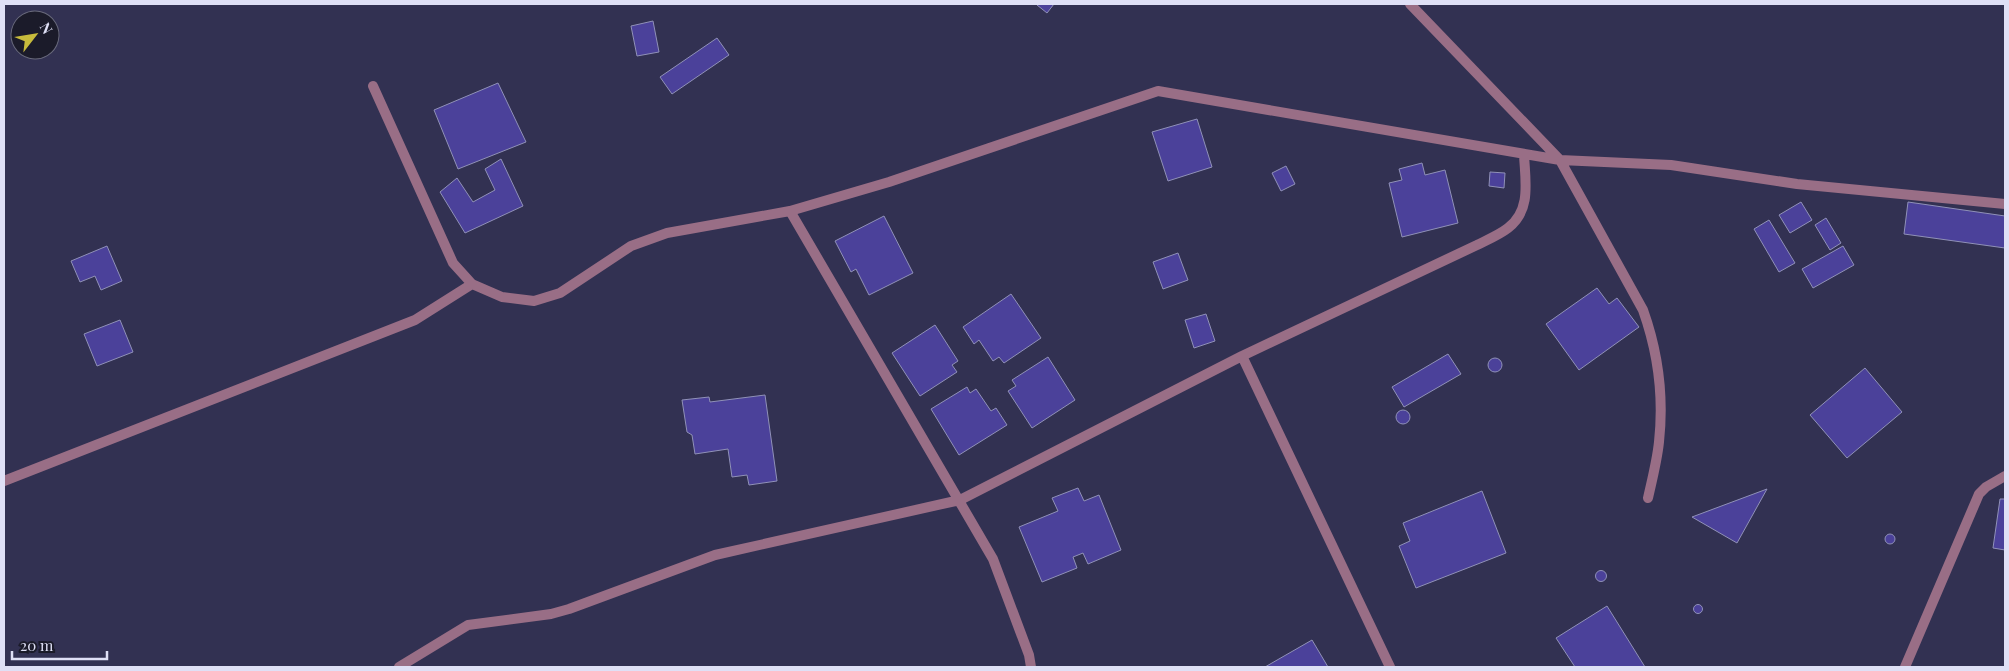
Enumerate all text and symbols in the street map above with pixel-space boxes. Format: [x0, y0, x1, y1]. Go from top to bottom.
north arrow [10, 10, 60, 60]
text: N [36, 19, 57, 37]
scale bar [12, 628, 108, 660]
text: 20 m [20, 635, 54, 655]

